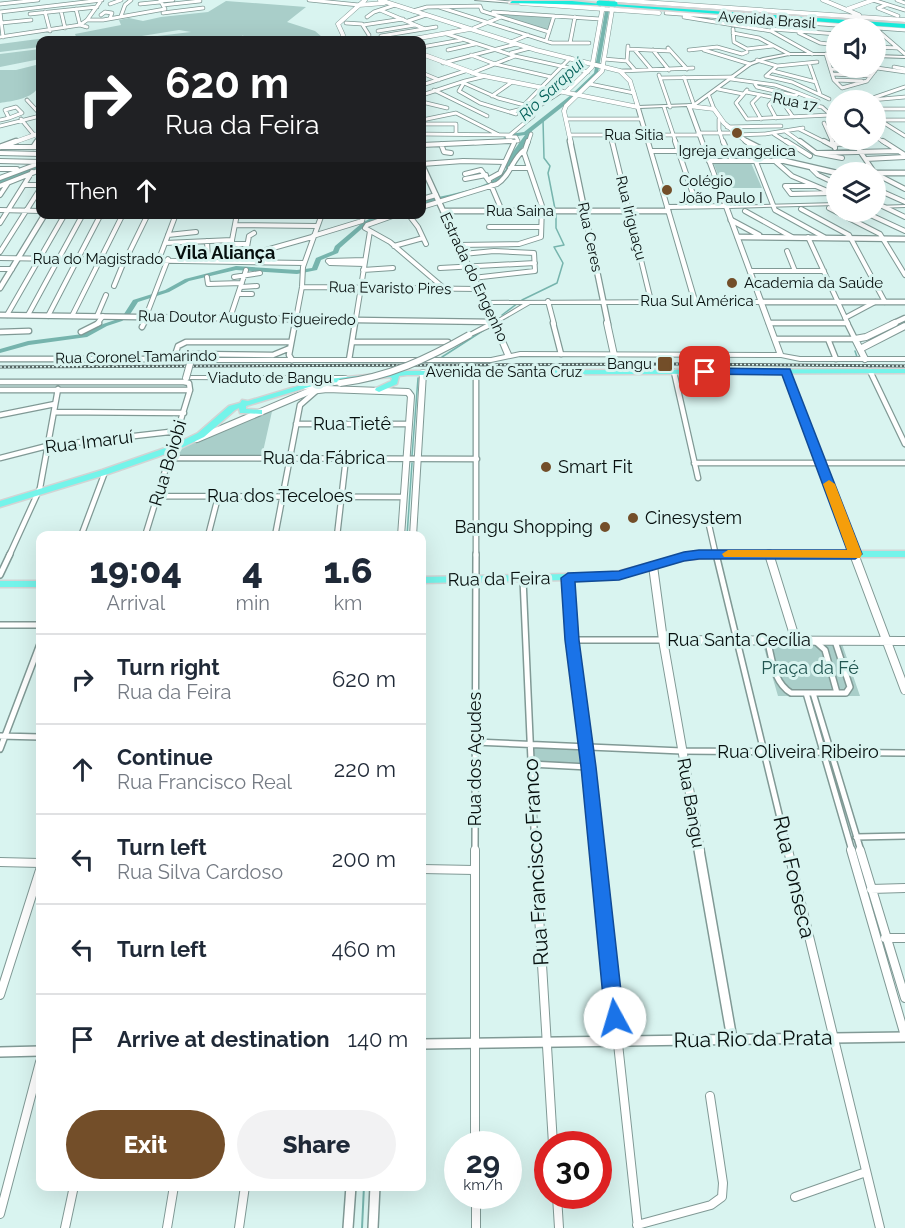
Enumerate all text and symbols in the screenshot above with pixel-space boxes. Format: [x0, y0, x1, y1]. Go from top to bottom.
street label: Avenida Brasil [718, 8, 817, 32]
map controls [826, 18, 886, 222]
button: sound [826, 18, 886, 78]
water label: Rio Sarapuí [515, 53, 589, 124]
text: 620 m [165, 59, 289, 108]
icon: right [66, 60, 144, 138]
street label: Rua 17 [771, 89, 819, 115]
button: search [826, 90, 886, 150]
text: Rua da Feira [165, 109, 319, 140]
street label: Rua Sitia [604, 126, 664, 144]
marker: Igreja evangelica [730, 126, 744, 140]
place label: Igreja evangelica [678, 142, 796, 160]
button: layers [826, 162, 886, 222]
place label: Colégio João Paulo I [679, 172, 763, 207]
icon: ahead [130, 174, 163, 207]
street label: Rua Iriguaçu [612, 174, 650, 262]
text: Then [66, 178, 118, 204]
marker: Colégio João Paulo I [660, 183, 674, 197]
street label: Rua Ceres [574, 201, 606, 273]
street label: Rua Saina [486, 202, 554, 220]
street label: Estrada do Engenho [436, 210, 512, 345]
district label: Vila Aliança [175, 242, 275, 263]
street label: Rua do Magistrado [33, 250, 163, 268]
place label: Academia da Saúde [744, 274, 883, 292]
marker: Academia da Saúde [725, 276, 739, 290]
street label: Rua Evaristo Pires [329, 278, 451, 298]
street label: Rua Sul América [640, 292, 754, 310]
street label: Rua Doutor Augusto Figueiredo [138, 307, 356, 329]
pin [679, 346, 730, 397]
street label: Rua Coronel Tamarindo [55, 347, 217, 367]
place label: Bangu [607, 355, 652, 373]
marker: Bangu [656, 355, 674, 373]
icon: arrive [688, 355, 721, 388]
street label: Avenida de Santa Cruz [426, 363, 582, 381]
street label: Viaduto de Bangu [208, 369, 332, 387]
street label: Rua Tietê [313, 413, 391, 434]
street label: Rua Boiobi [144, 417, 191, 509]
street label: Rua Imaruí [44, 426, 134, 457]
street label: Rua da Fábrica [263, 447, 385, 468]
place label: Smart Fit [558, 456, 633, 477]
marker: Smart Fit [539, 460, 553, 474]
street label: Rua dos Teceloes [207, 485, 353, 506]
place label: Cinesystem [645, 507, 742, 528]
marker: Cinesystem [626, 511, 640, 525]
place label: Bangu Shopping [454, 516, 593, 537]
marker: Bangu Shopping [598, 520, 612, 534]
text: 19:04 [89, 549, 182, 591]
text: 4 [242, 549, 263, 591]
text: 1.6 [323, 549, 373, 591]
street label: Rua da Feira [447, 567, 551, 590]
text: Arrival [106, 591, 165, 615]
text: min [236, 591, 270, 615]
text: km [333, 591, 362, 615]
street label: Rua Santa Cecília [667, 629, 811, 650]
text: Turn right [117, 654, 220, 680]
park label: Praça da Fé [761, 657, 859, 678]
icon: right [66, 663, 99, 696]
text: 620 m [332, 666, 396, 692]
text: Rua da Feira [117, 680, 231, 704]
street label: Rua dos Açudes [464, 692, 485, 826]
street label: Rua Oliveira Ribeiro [717, 741, 879, 762]
text: Continue [117, 744, 213, 770]
icon: ahead [66, 753, 99, 786]
text: 220 m [334, 756, 396, 782]
street label: Rua Bangu [673, 756, 710, 849]
street label: Rua Francisco Franco [518, 758, 553, 966]
text: Rua Francisco Real [117, 770, 292, 794]
street label: Rua Fonseca [768, 813, 821, 940]
text: Turn left [117, 834, 207, 860]
icon: left [66, 843, 99, 876]
text: 200 m [332, 846, 396, 872]
text: Rua Silva Cardoso [117, 860, 283, 884]
icon: left [66, 933, 99, 966]
text: Turn left [117, 936, 207, 962]
text: 460 m [331, 936, 396, 962]
position arrow [583, 986, 647, 1050]
icon: arrive [66, 1023, 99, 1056]
street label: Rua Rio da Prata [673, 1025, 833, 1052]
text: Arrive at destination [117, 1026, 330, 1052]
text: 140 m [348, 1026, 408, 1052]
button: Exit [66, 1110, 225, 1179]
button: Share [237, 1110, 396, 1179]
speed limit sign: 30 [534, 1131, 612, 1209]
text: 29 [466, 1145, 500, 1180]
text: km/h [463, 1176, 503, 1194]

